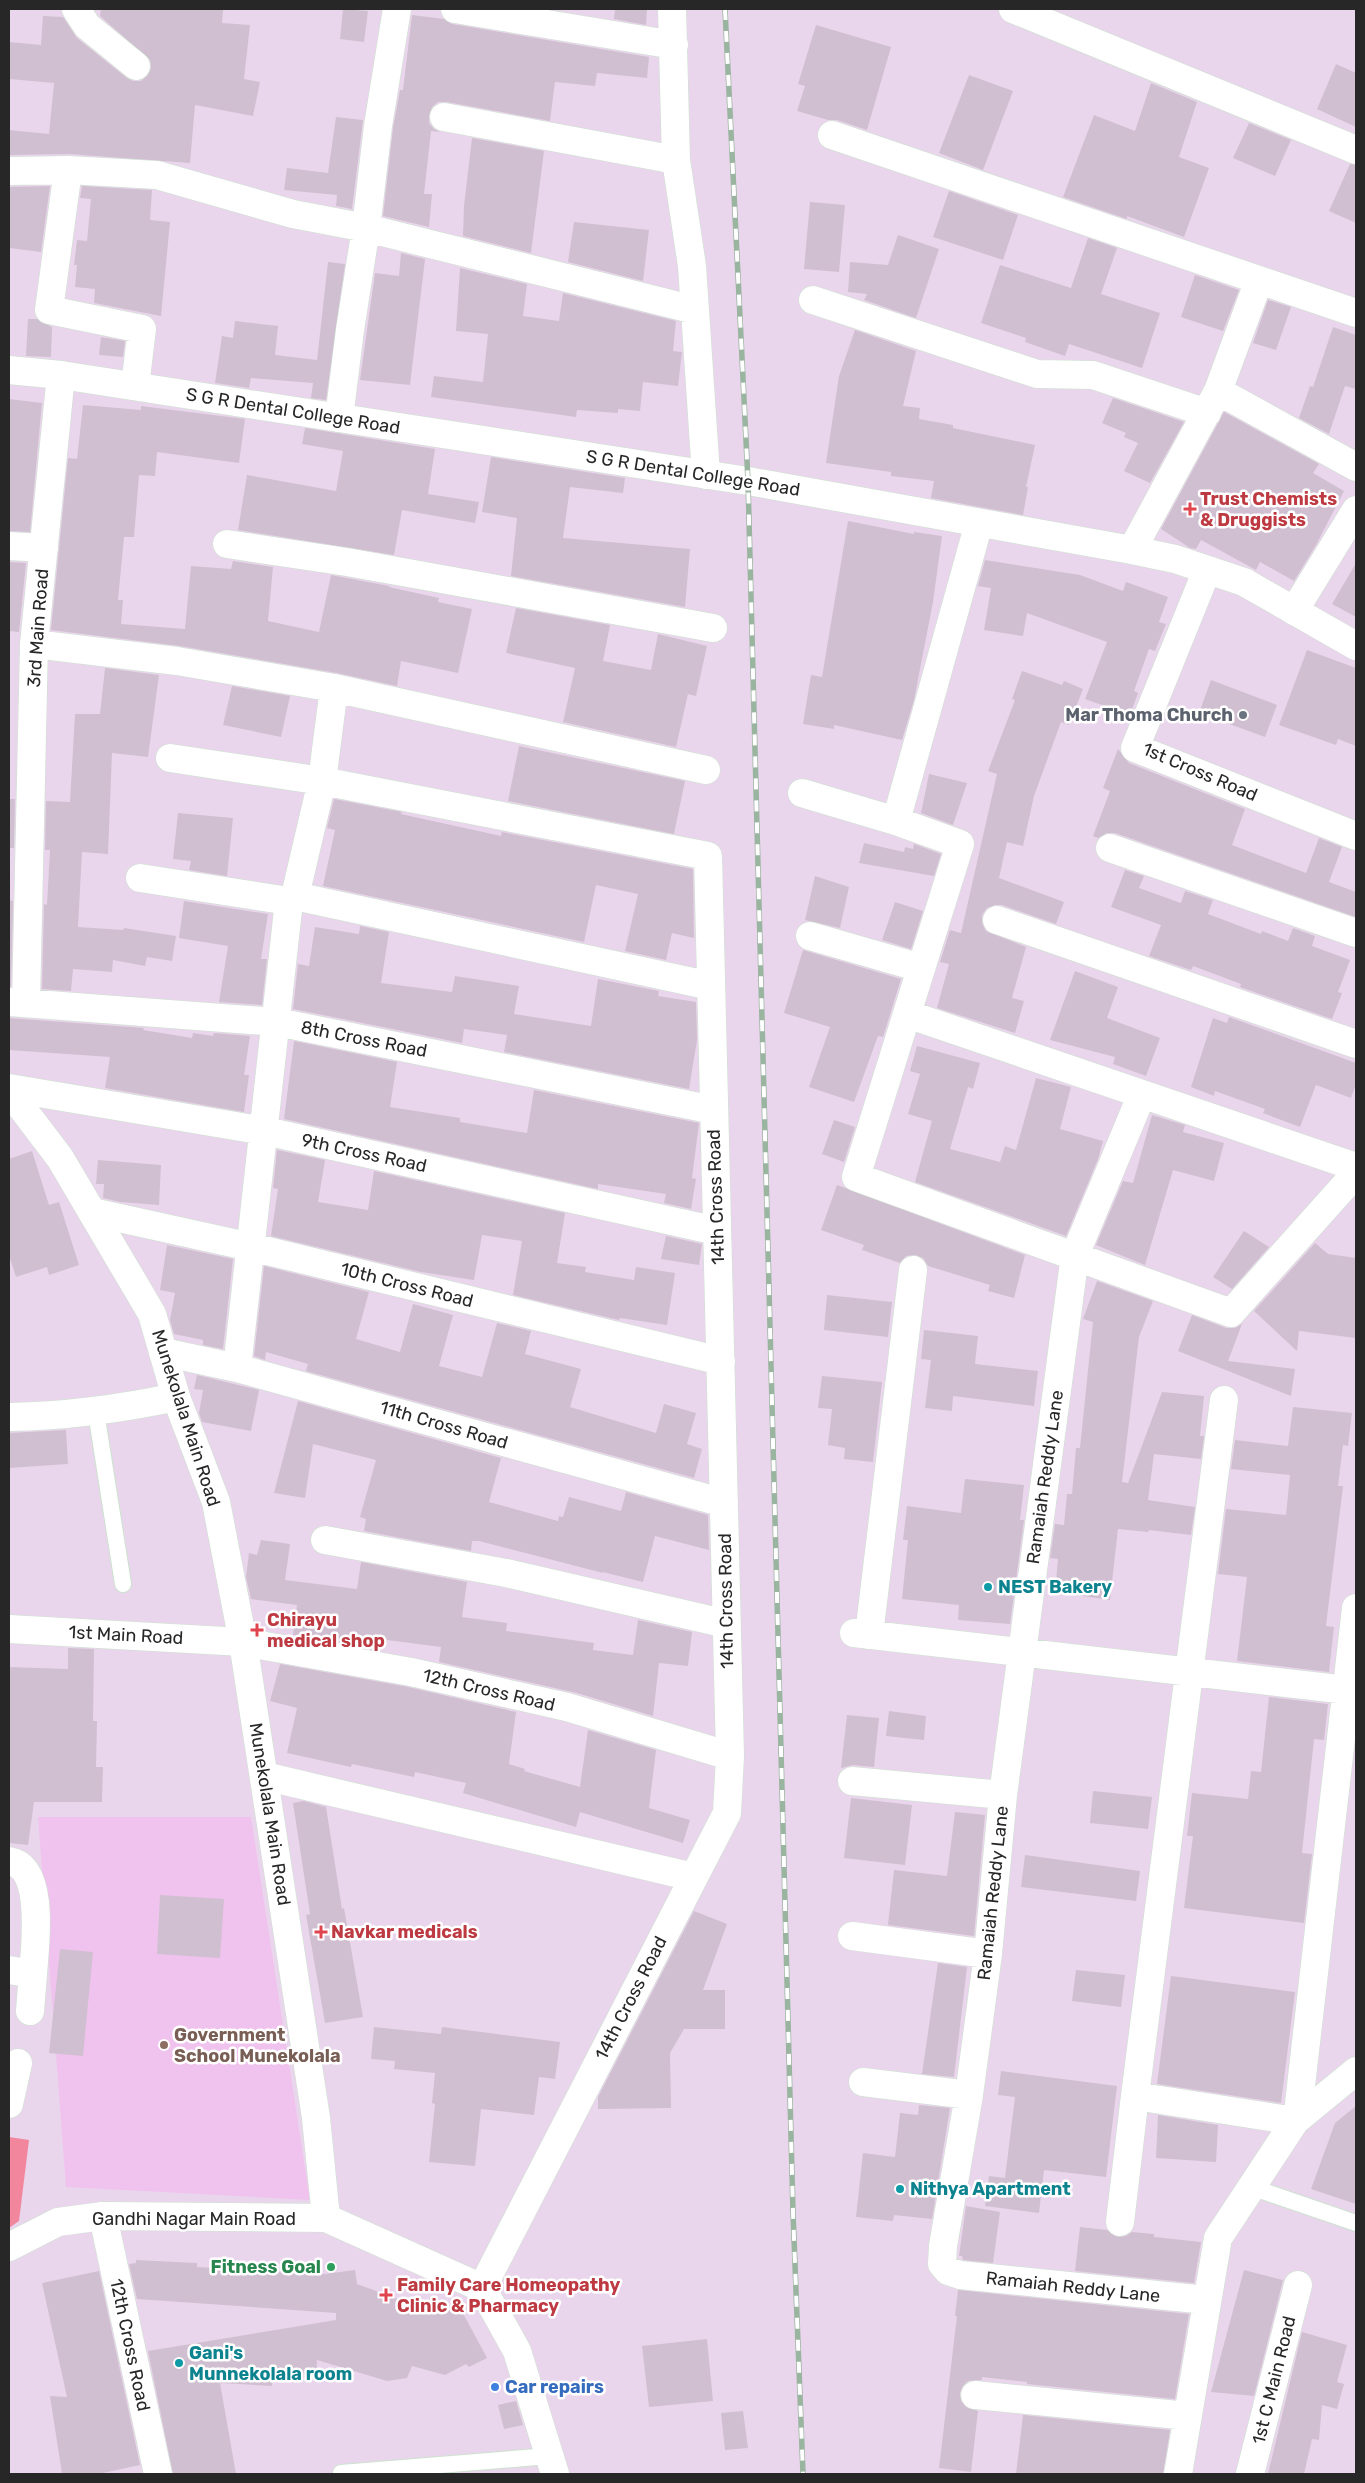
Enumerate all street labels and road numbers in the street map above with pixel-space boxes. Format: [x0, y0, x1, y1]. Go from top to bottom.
street label: S G R Dental College Road [184, 383, 402, 439]
street label: S G R Dental College Road [584, 445, 802, 501]
street label: 3rd Main Road [23, 568, 53, 688]
street label: 1st Cross Road [1139, 738, 1261, 806]
street label: 8th Cross Road [299, 1016, 429, 1062]
street label: 9th Cross Road [299, 1129, 429, 1177]
street label: 14th Cross Road [703, 1129, 729, 1265]
street label: 10th Cross Road [338, 1258, 476, 1312]
street label: Munekolala Main Road [147, 1327, 225, 1509]
street label: Ramaiah Reddy Lane [1022, 1389, 1068, 1565]
street label: 11th Cross Road [377, 1396, 511, 1454]
street label: 14th Cross Road [714, 1533, 738, 1669]
street label: 1st Main Road [68, 1621, 184, 1649]
street label: 12th Cross Road [421, 1664, 557, 1716]
street label: Munekolala Main Road [245, 1721, 295, 1907]
street label: Ramaiah Reddy Lane [973, 1805, 1013, 1981]
street label: 14th Cross Road [590, 1933, 672, 2063]
street label: Gandhi Nagar Main Road [92, 2208, 296, 2230]
street label: Ramaiah Reddy Lane [985, 2267, 1161, 2307]
street label: 12th Cross Road [105, 2277, 155, 2413]
street label: 1st C Main Road [1247, 2314, 1301, 2446]

